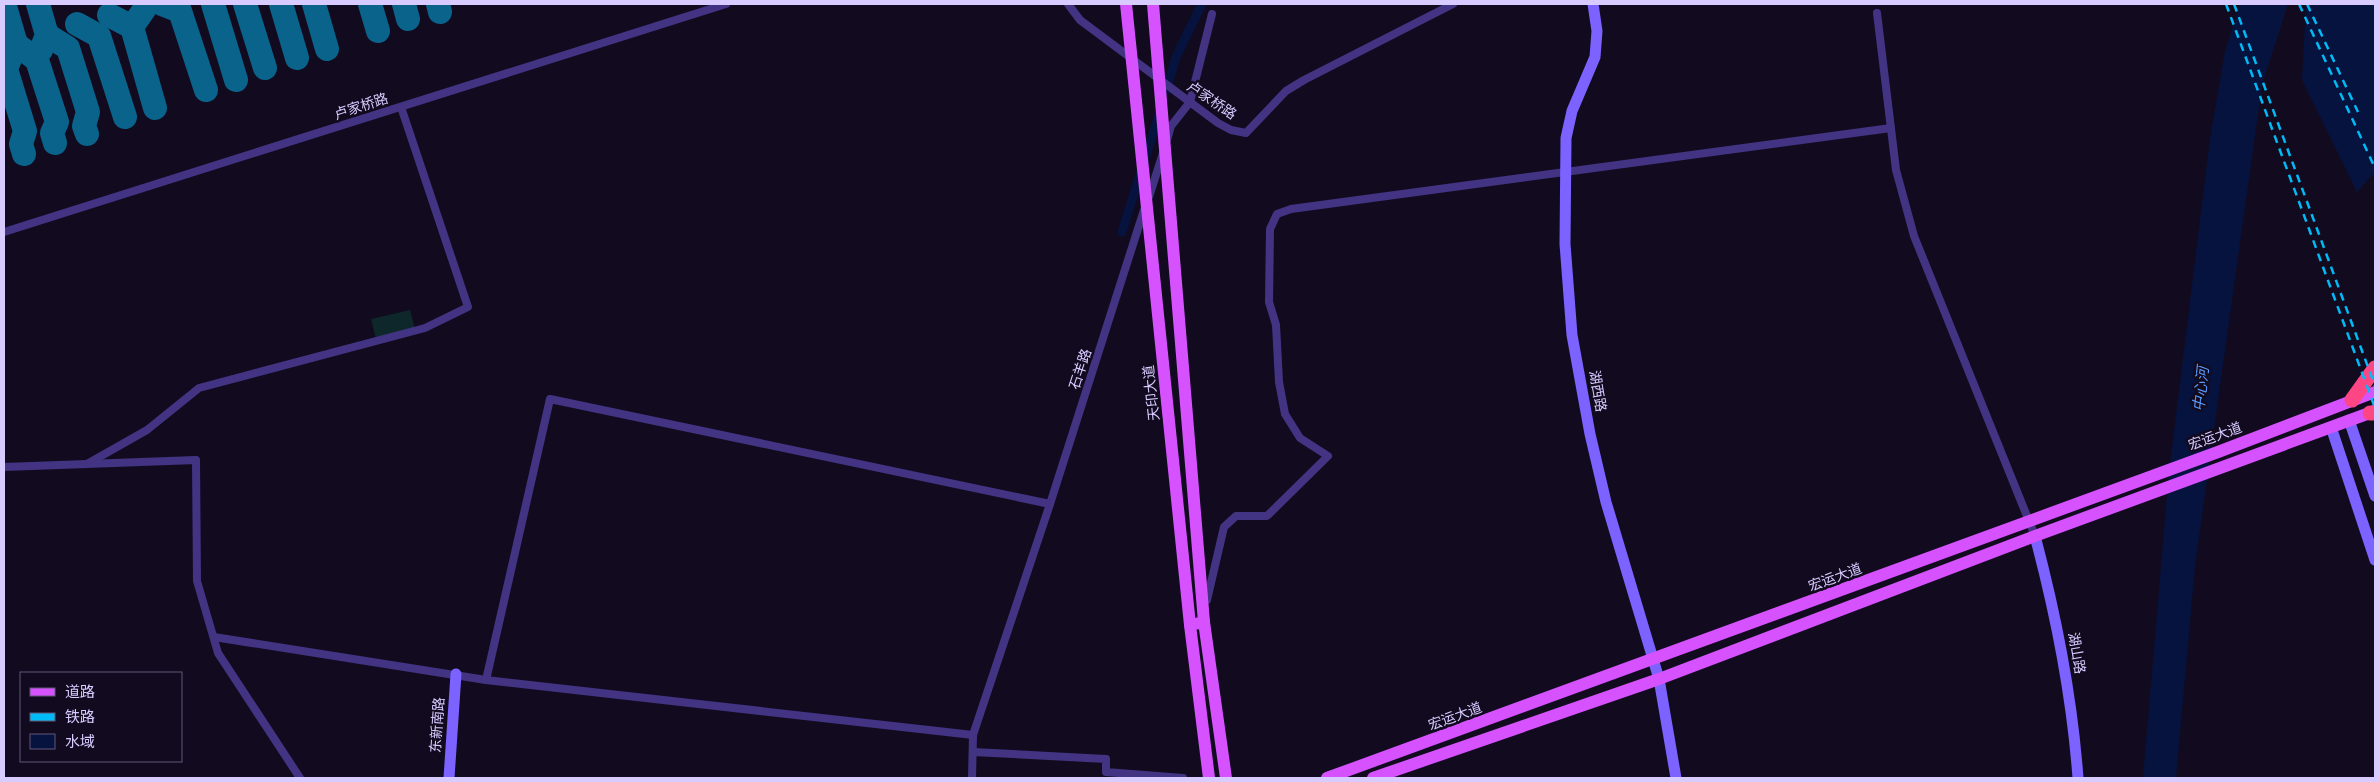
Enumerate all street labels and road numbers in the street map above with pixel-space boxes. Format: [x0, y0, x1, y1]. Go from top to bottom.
street label: 卢家桥路 [1184, 78, 1240, 122]
street label: 卢家桥路 [332, 90, 390, 122]
street label: 石羊路 [1066, 347, 1094, 391]
street label: 天印大道 [1140, 364, 1162, 422]
street label: 湖西路 [1586, 369, 1610, 413]
street label: 宏运大道 [2186, 419, 2244, 453]
street label: 宏运大道 [1806, 560, 1864, 594]
street label: 湖山路 [2065, 631, 2089, 675]
street label: 东新南路 [427, 697, 447, 753]
street label: 宏运大道 [1426, 699, 1484, 733]

